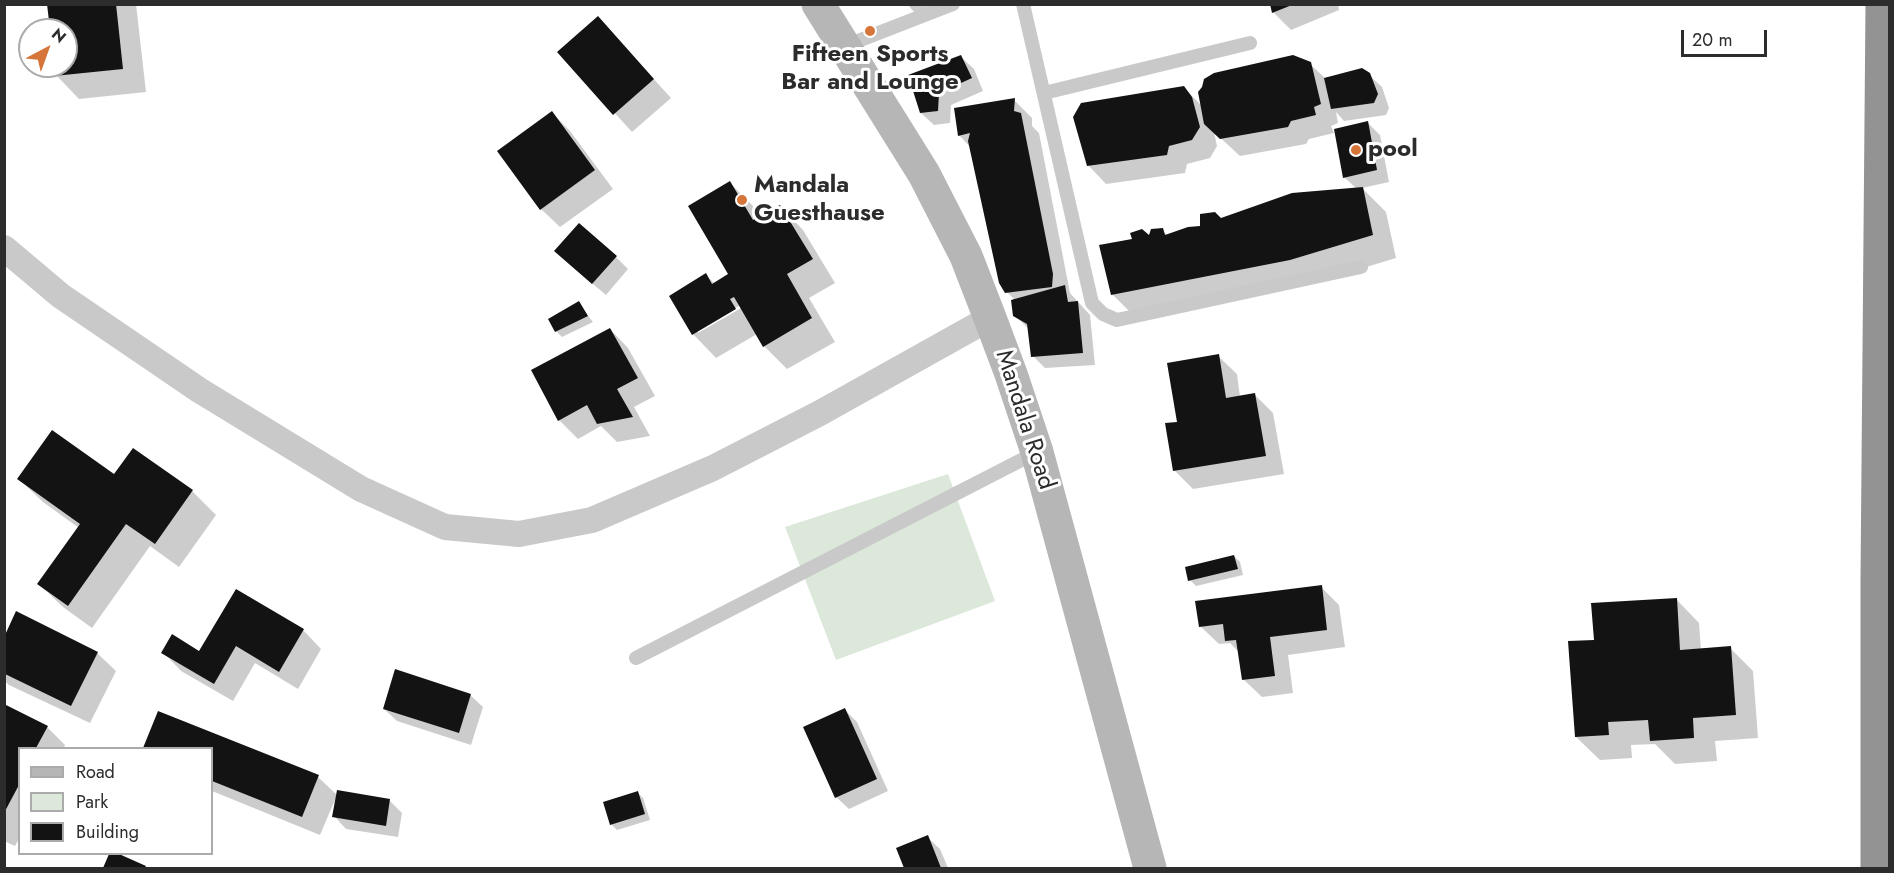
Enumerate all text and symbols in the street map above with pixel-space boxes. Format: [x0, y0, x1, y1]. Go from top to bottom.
north arrow [18, 18, 78, 78]
scale bar [1684, 18, 1770, 56]
text: N [46, 23, 71, 48]
marker: Fifteen Sports Bar and Lounge [863, 24, 877, 38]
text: 20 m [1692, 27, 1732, 53]
place label: Fifteen Sports Bar and Lounge [781, 41, 959, 97]
place label: pool [1368, 136, 1418, 164]
marker: pool [1349, 143, 1363, 157]
place label: Mandala Guesthause [754, 172, 885, 228]
marker: Mandala Guesthause [735, 193, 749, 207]
street label: Mandala Road [988, 347, 1060, 493]
legend [18, 747, 213, 855]
text: Road [76, 759, 115, 785]
text: Park [76, 789, 108, 815]
text: Building [76, 819, 139, 845]

